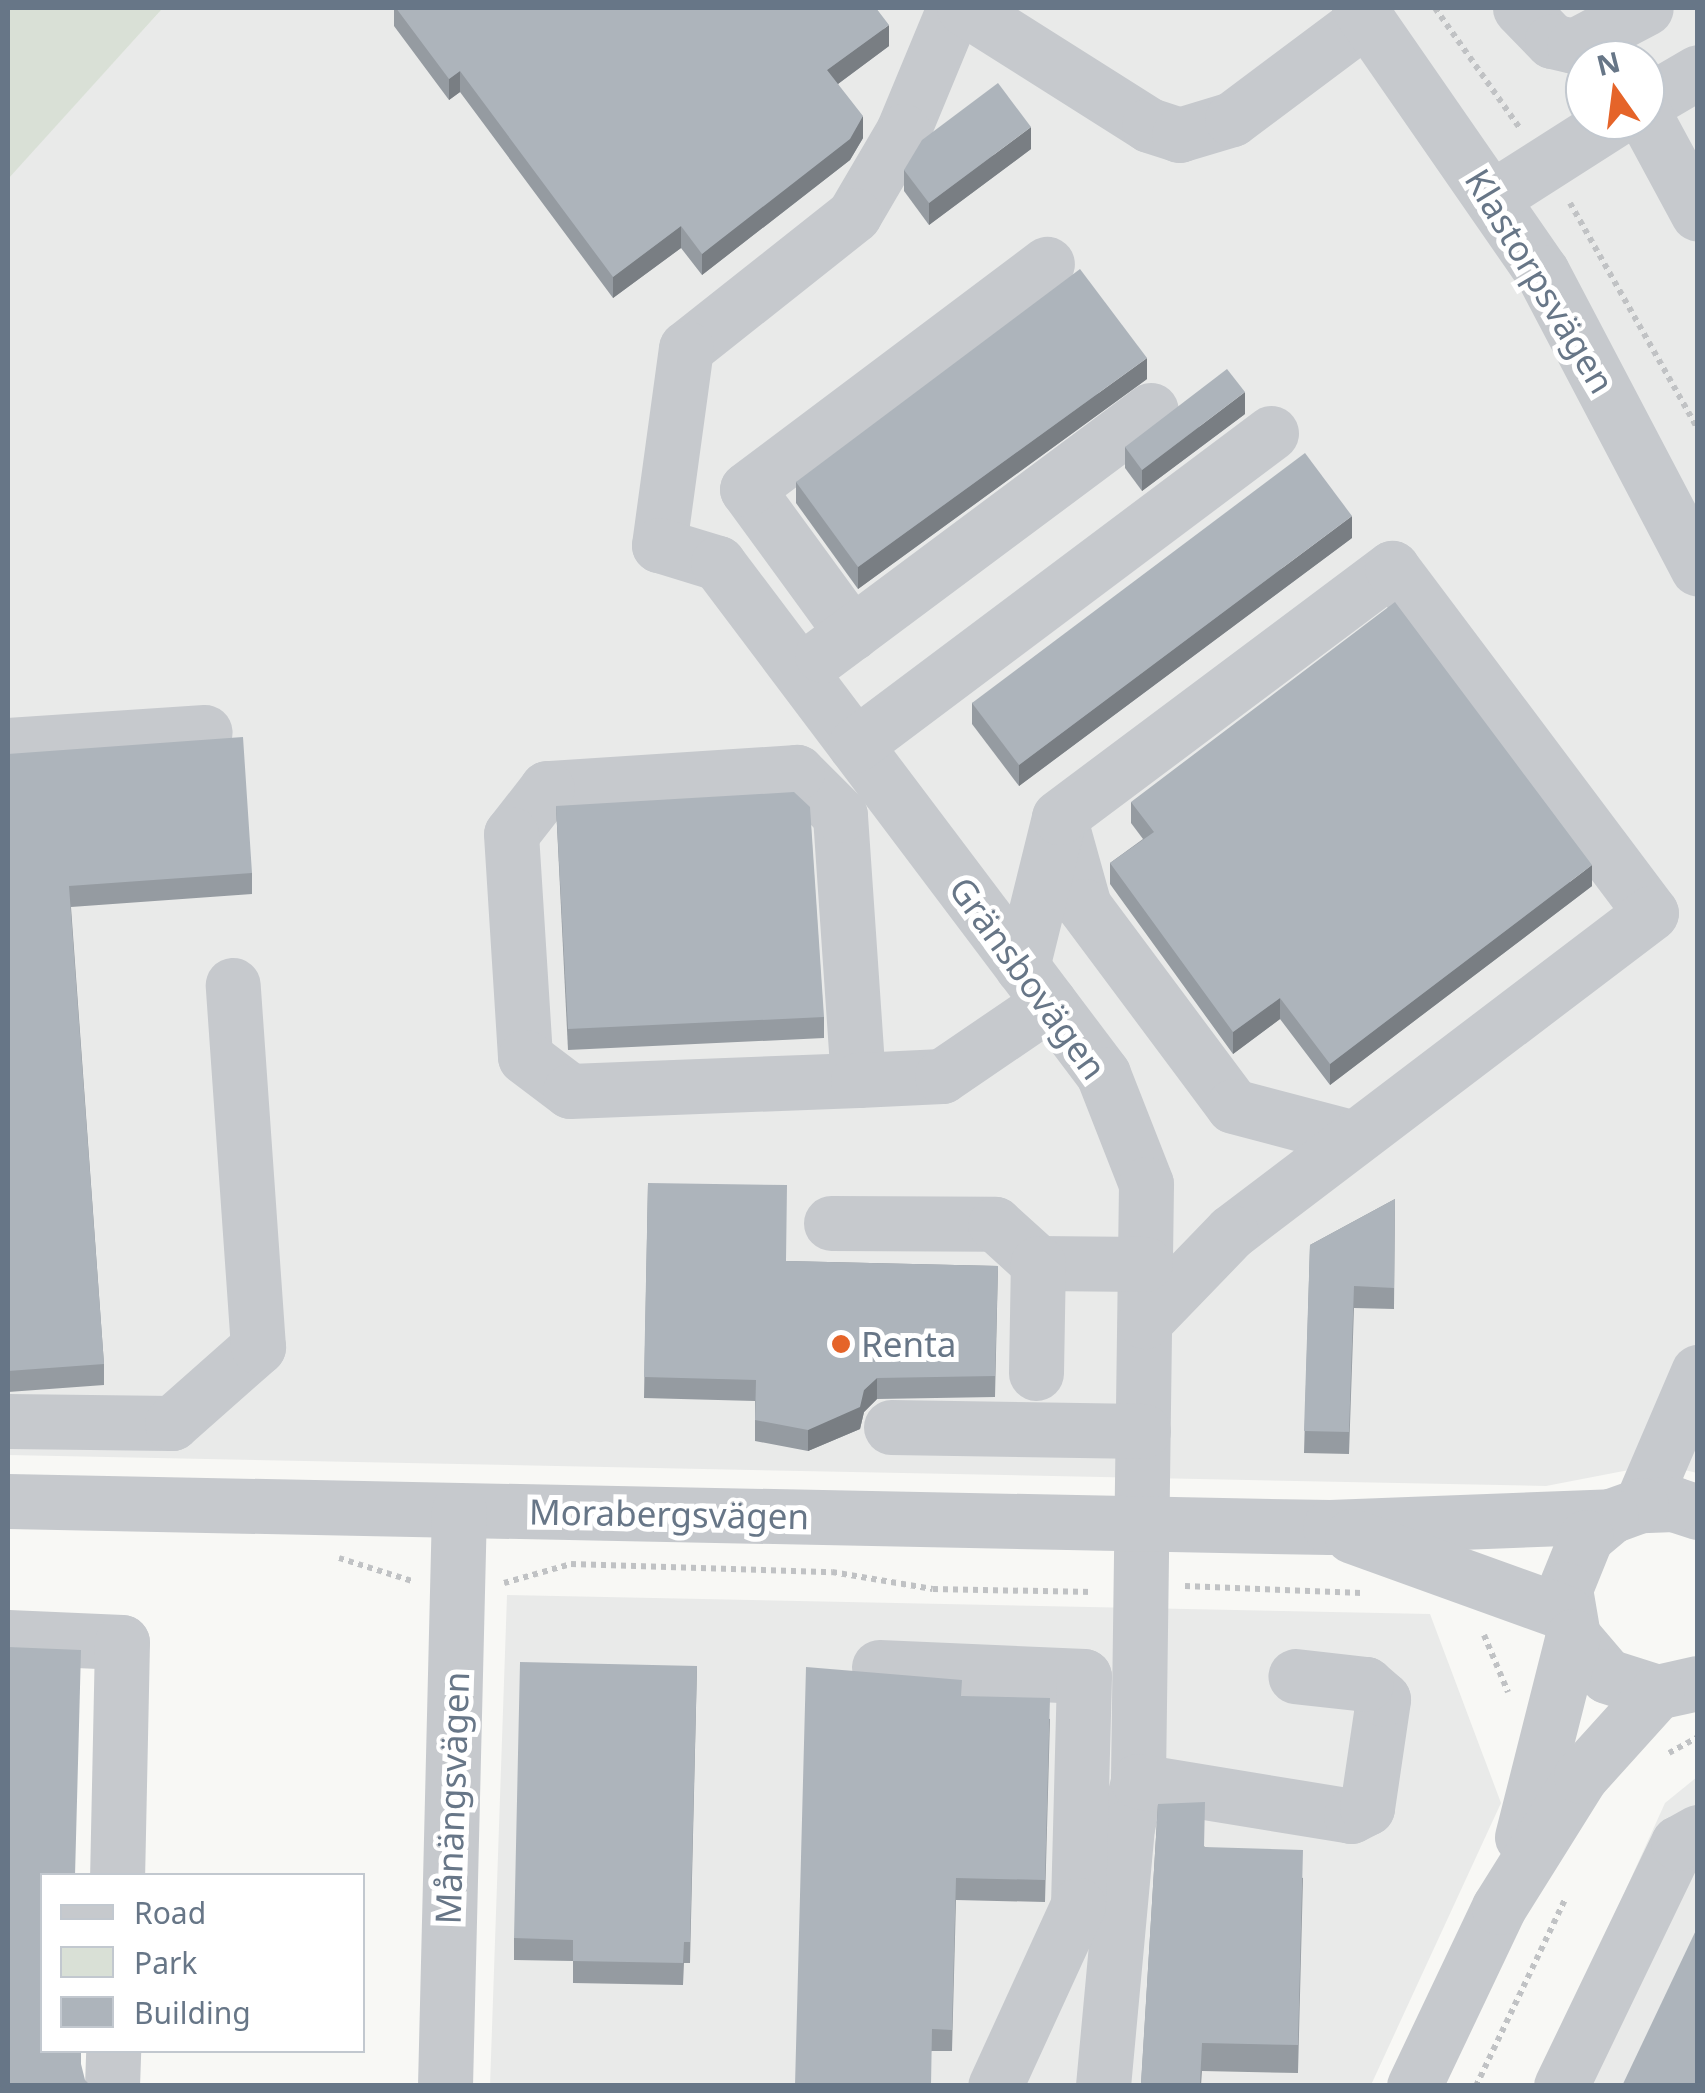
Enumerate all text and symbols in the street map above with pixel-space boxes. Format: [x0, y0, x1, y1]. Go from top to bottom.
north arrow [1565, 40, 1665, 140]
text: N [1593, 42, 1624, 84]
street label: Klastorpsvägen [1457, 161, 1623, 401]
street label: Gränsbovägen [941, 869, 1115, 1087]
place label: Renta [861, 1323, 956, 1365]
marker: Renta [830, 1333, 852, 1355]
street label: Morabergsvägen [529, 1491, 809, 1537]
street label: Månängsvägen [427, 1671, 477, 1925]
legend [40, 1873, 365, 2053]
text: Road [134, 1892, 206, 1933]
text: Park [134, 1942, 197, 1983]
text: Building [134, 1992, 251, 2033]

